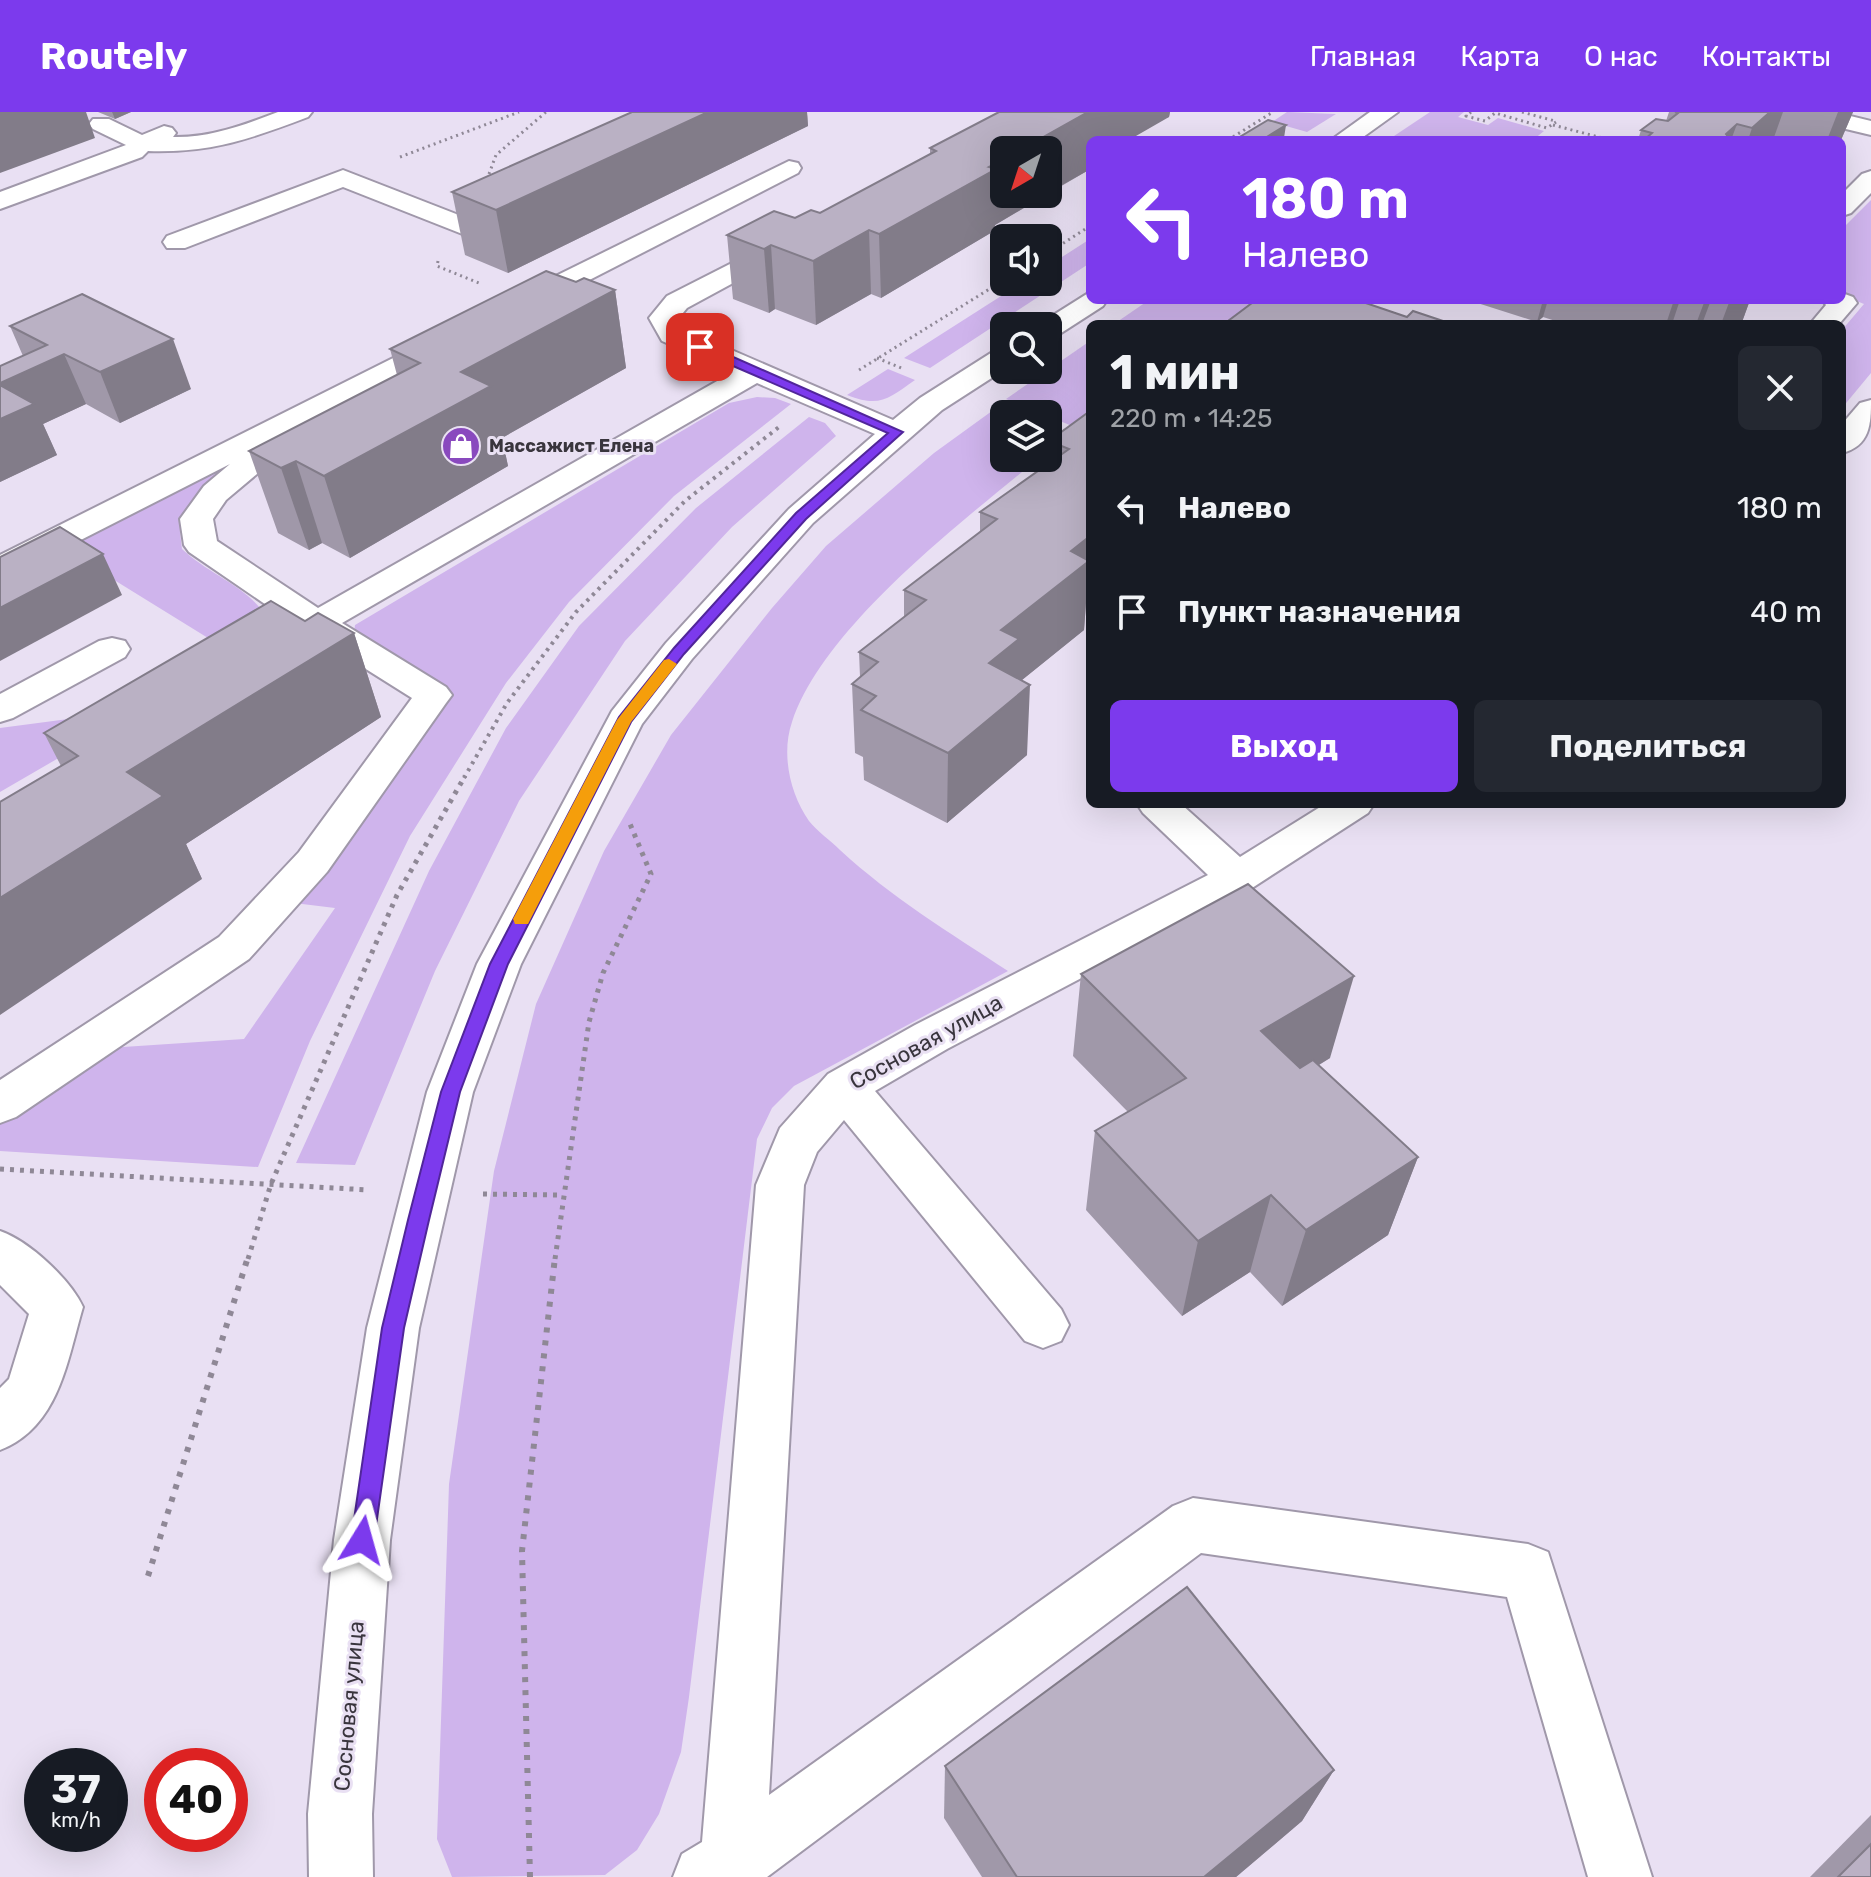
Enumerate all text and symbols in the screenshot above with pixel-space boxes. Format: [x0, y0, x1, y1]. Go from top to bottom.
text: Routely [40, 33, 187, 79]
text: Главная [1310, 40, 1416, 73]
text: Карта [1460, 40, 1540, 73]
text: О нас [1584, 40, 1658, 73]
text: Контакты [1702, 40, 1831, 73]
north arrow [990, 136, 1062, 208]
map controls [990, 136, 1062, 472]
text: 180 m [1242, 166, 1409, 232]
icon: left [1110, 168, 1214, 272]
button: sound [990, 224, 1062, 296]
text: Налево [1242, 233, 1369, 276]
button: search [990, 312, 1062, 384]
pin [666, 313, 734, 381]
icon: arrive [678, 325, 722, 369]
text: 1 мин [1110, 344, 1240, 401]
button: close [1738, 346, 1822, 430]
button: layers [990, 400, 1062, 472]
text: 220 m · 14:25 [1110, 403, 1272, 434]
shop icon: Массажист Елена [440, 425, 482, 467]
place label: Массажист Елена [489, 435, 654, 457]
icon: left [1110, 486, 1154, 530]
text: Налево [1178, 490, 1291, 526]
text: 180 m [1737, 490, 1822, 526]
icon: arrive [1110, 590, 1154, 634]
text: Пункт назначения [1178, 594, 1461, 630]
text: 40 m [1750, 594, 1822, 630]
button: Выход [1110, 700, 1458, 792]
button: Поделиться [1474, 700, 1822, 792]
street label: Сосновая улица [845, 989, 1007, 1095]
position arrow [320, 1498, 404, 1582]
street label: Сосновая улица [328, 1620, 370, 1792]
speed limit sign: 40 [144, 1748, 248, 1852]
text: 37 [51, 1766, 101, 1813]
text: km/h [51, 1808, 101, 1832]

